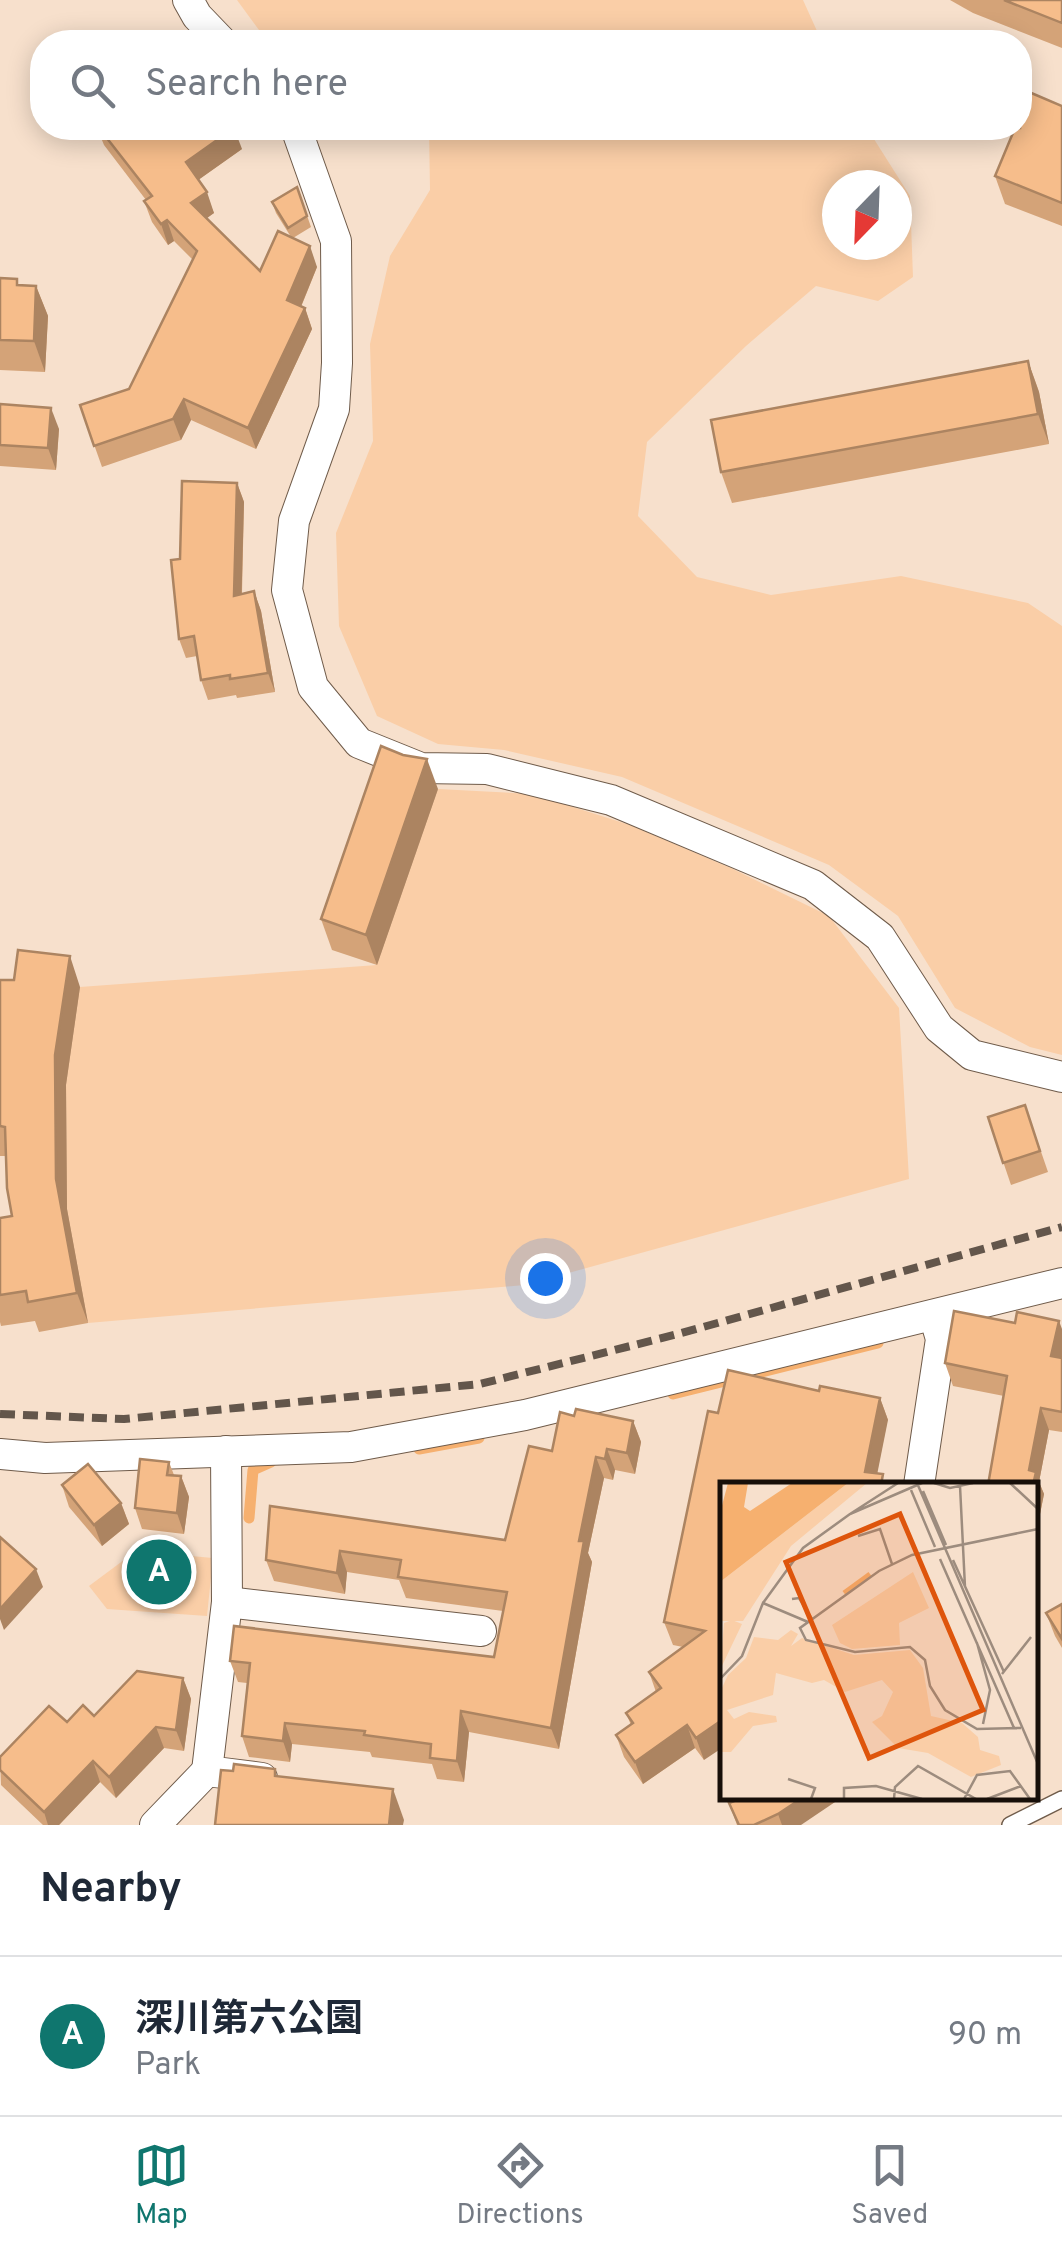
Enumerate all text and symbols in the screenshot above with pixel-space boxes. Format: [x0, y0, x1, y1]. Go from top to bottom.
search box [30, 30, 1032, 140]
icon: search [65, 58, 120, 113]
text: Search here [145, 61, 348, 110]
north arrow [822, 170, 912, 260]
your location [520, 1253, 571, 1304]
inset map [720, 1482, 1037, 1800]
pin: A [126, 1534, 192, 1610]
text: Nearby [40, 1864, 182, 1917]
text: 深川第六公園 [135, 1997, 363, 2046]
text: A [61, 2016, 84, 2056]
text: 90 m [948, 2016, 1022, 2056]
text: Park [135, 2046, 201, 2086]
tab: Map [134, 2138, 189, 2234]
tab: Directions [456, 2138, 584, 2234]
tab: Saved [851, 2138, 928, 2234]

